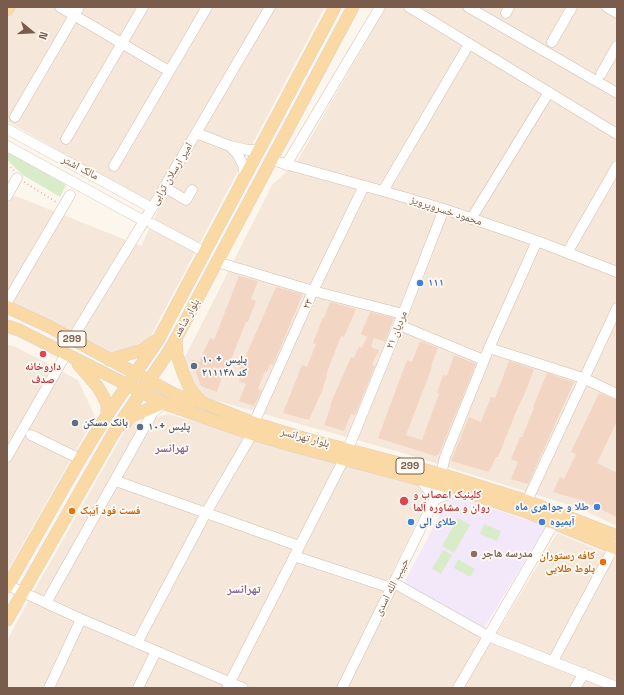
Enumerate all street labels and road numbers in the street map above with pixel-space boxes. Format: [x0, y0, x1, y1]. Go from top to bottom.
street label: امیر ارسلان ترابی [148, 140, 196, 208]
street label: مالک اشتر [59, 153, 101, 183]
street label: محمود خسروپرویز [408, 193, 484, 229]
street label: بلوار شاهد [171, 297, 203, 339]
street label: ۲۳ [300, 297, 316, 311]
street label: ۲۱ مردیان [383, 309, 411, 351]
road number: 299 [58, 331, 86, 347]
street label: بلوار تهرانسر [279, 425, 331, 451]
road number: 299 [396, 458, 424, 474]
street label: حبیب الله اسدی [372, 556, 412, 618]

